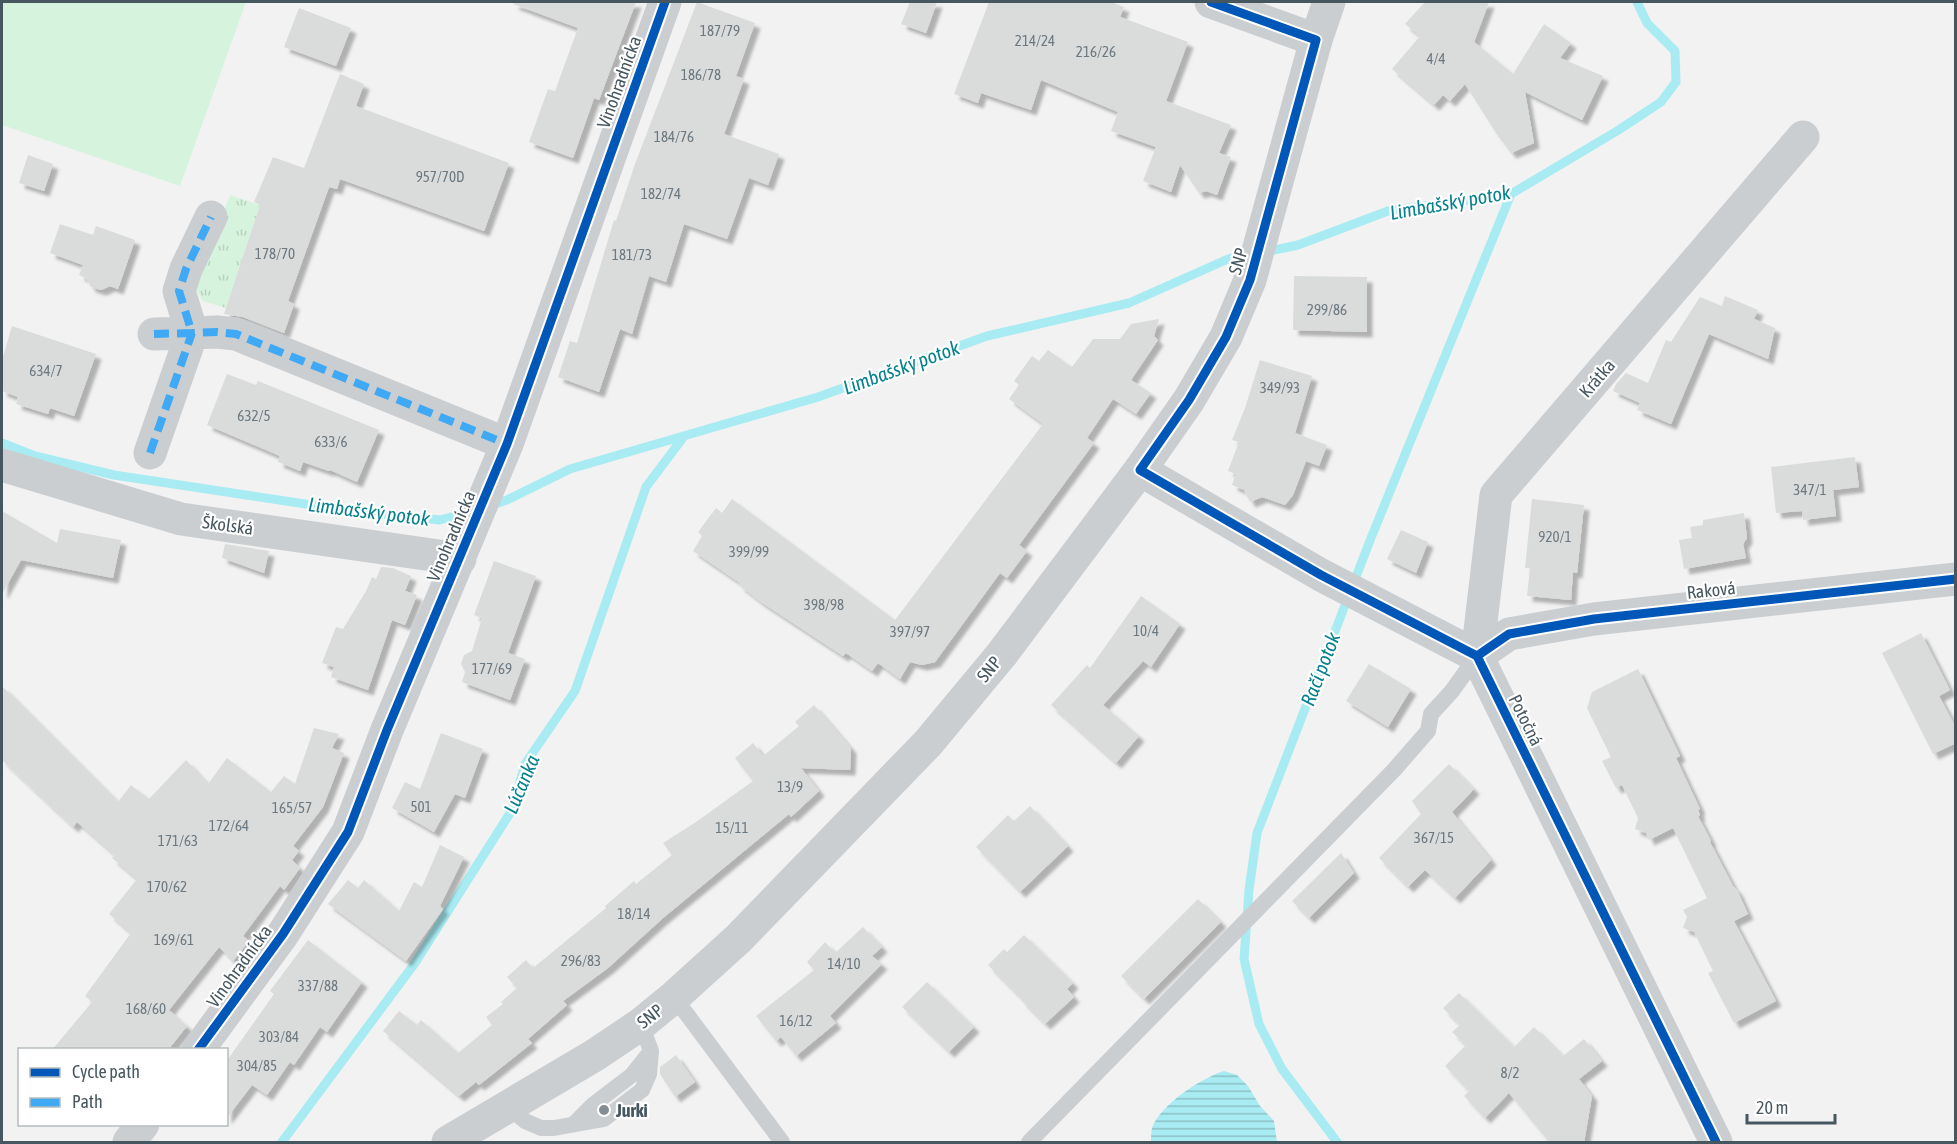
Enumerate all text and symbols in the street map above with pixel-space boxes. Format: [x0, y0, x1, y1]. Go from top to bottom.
house number: 187/79 [700, 22, 740, 39]
house number: 214/24 [1015, 32, 1055, 49]
street label: Vinohradnícka [593, 33, 645, 131]
house number: 216/26 [1076, 43, 1116, 60]
house number: 4/4 [1426, 50, 1446, 67]
house number: 186/78 [681, 66, 721, 83]
house number: 184/76 [654, 128, 694, 145]
house number: 957/70D [416, 168, 464, 185]
water label: Limbašský potok [1388, 180, 1512, 224]
house number: 182/74 [641, 185, 681, 202]
house number: 178/70 [255, 245, 295, 262]
street label: SNP [1224, 245, 1252, 277]
house number: 181/73 [612, 246, 652, 263]
house number: 299/86 [1307, 301, 1347, 318]
water label: Limbašský potok [840, 335, 962, 399]
street label: Krátka [1575, 355, 1619, 401]
house number: 634/7 [29, 362, 63, 379]
house number: 349/93 [1260, 379, 1300, 396]
house number: 632/5 [237, 407, 271, 424]
house number: 633/6 [314, 433, 348, 450]
house number: 347/1 [1793, 481, 1827, 498]
street label: Vinohradnícka [422, 487, 480, 585]
water label: Limbašský potok [307, 492, 431, 530]
street label: Školská [201, 511, 255, 539]
house number: 920/1 [1538, 528, 1572, 545]
house number: 399/99 [729, 543, 769, 560]
street label: Raková [1686, 577, 1736, 603]
house number: 398/98 [804, 596, 844, 613]
house number: 10/4 [1133, 622, 1159, 639]
house number: 397/97 [890, 623, 930, 640]
water label: Račí potok [1296, 629, 1345, 709]
street label: SNP [972, 652, 1006, 686]
house number: 177/69 [472, 660, 512, 677]
street label: Potočná [1505, 691, 1547, 749]
water label: Lúčanka [498, 751, 544, 817]
house number: 13/9 [777, 778, 803, 795]
house number: 501 [410, 798, 432, 815]
house number: 165/57 [272, 799, 312, 816]
house number: 172/64 [209, 817, 249, 834]
house number: 15/11 [715, 819, 749, 836]
house number: 367/15 [1414, 829, 1454, 846]
house number: 171/63 [158, 832, 198, 849]
house number: 170/62 [147, 878, 187, 895]
house number: 18/14 [617, 905, 651, 922]
street label: Vinohradnícka [202, 921, 276, 1011]
house number: 169/61 [154, 931, 194, 948]
house number: 296/83 [561, 952, 601, 969]
house number: 14/10 [827, 955, 861, 972]
house number: 337/88 [298, 977, 338, 994]
street label: SNP [633, 999, 667, 1033]
house number: 168/60 [126, 1000, 166, 1017]
house number: 16/12 [779, 1012, 813, 1029]
house number: 303/84 [259, 1028, 299, 1045]
legend [18, 1048, 228, 1126]
house number: 304/85 [237, 1057, 277, 1074]
text: Cycle path [72, 1061, 140, 1082]
house number: 8/2 [1500, 1064, 1520, 1081]
scale bar [1747, 1087, 1836, 1125]
text: Path [72, 1091, 103, 1112]
text: 20 m [1756, 1097, 1788, 1118]
place label: Jurki [615, 1100, 648, 1121]
marker: Jurki [597, 1103, 611, 1117]

